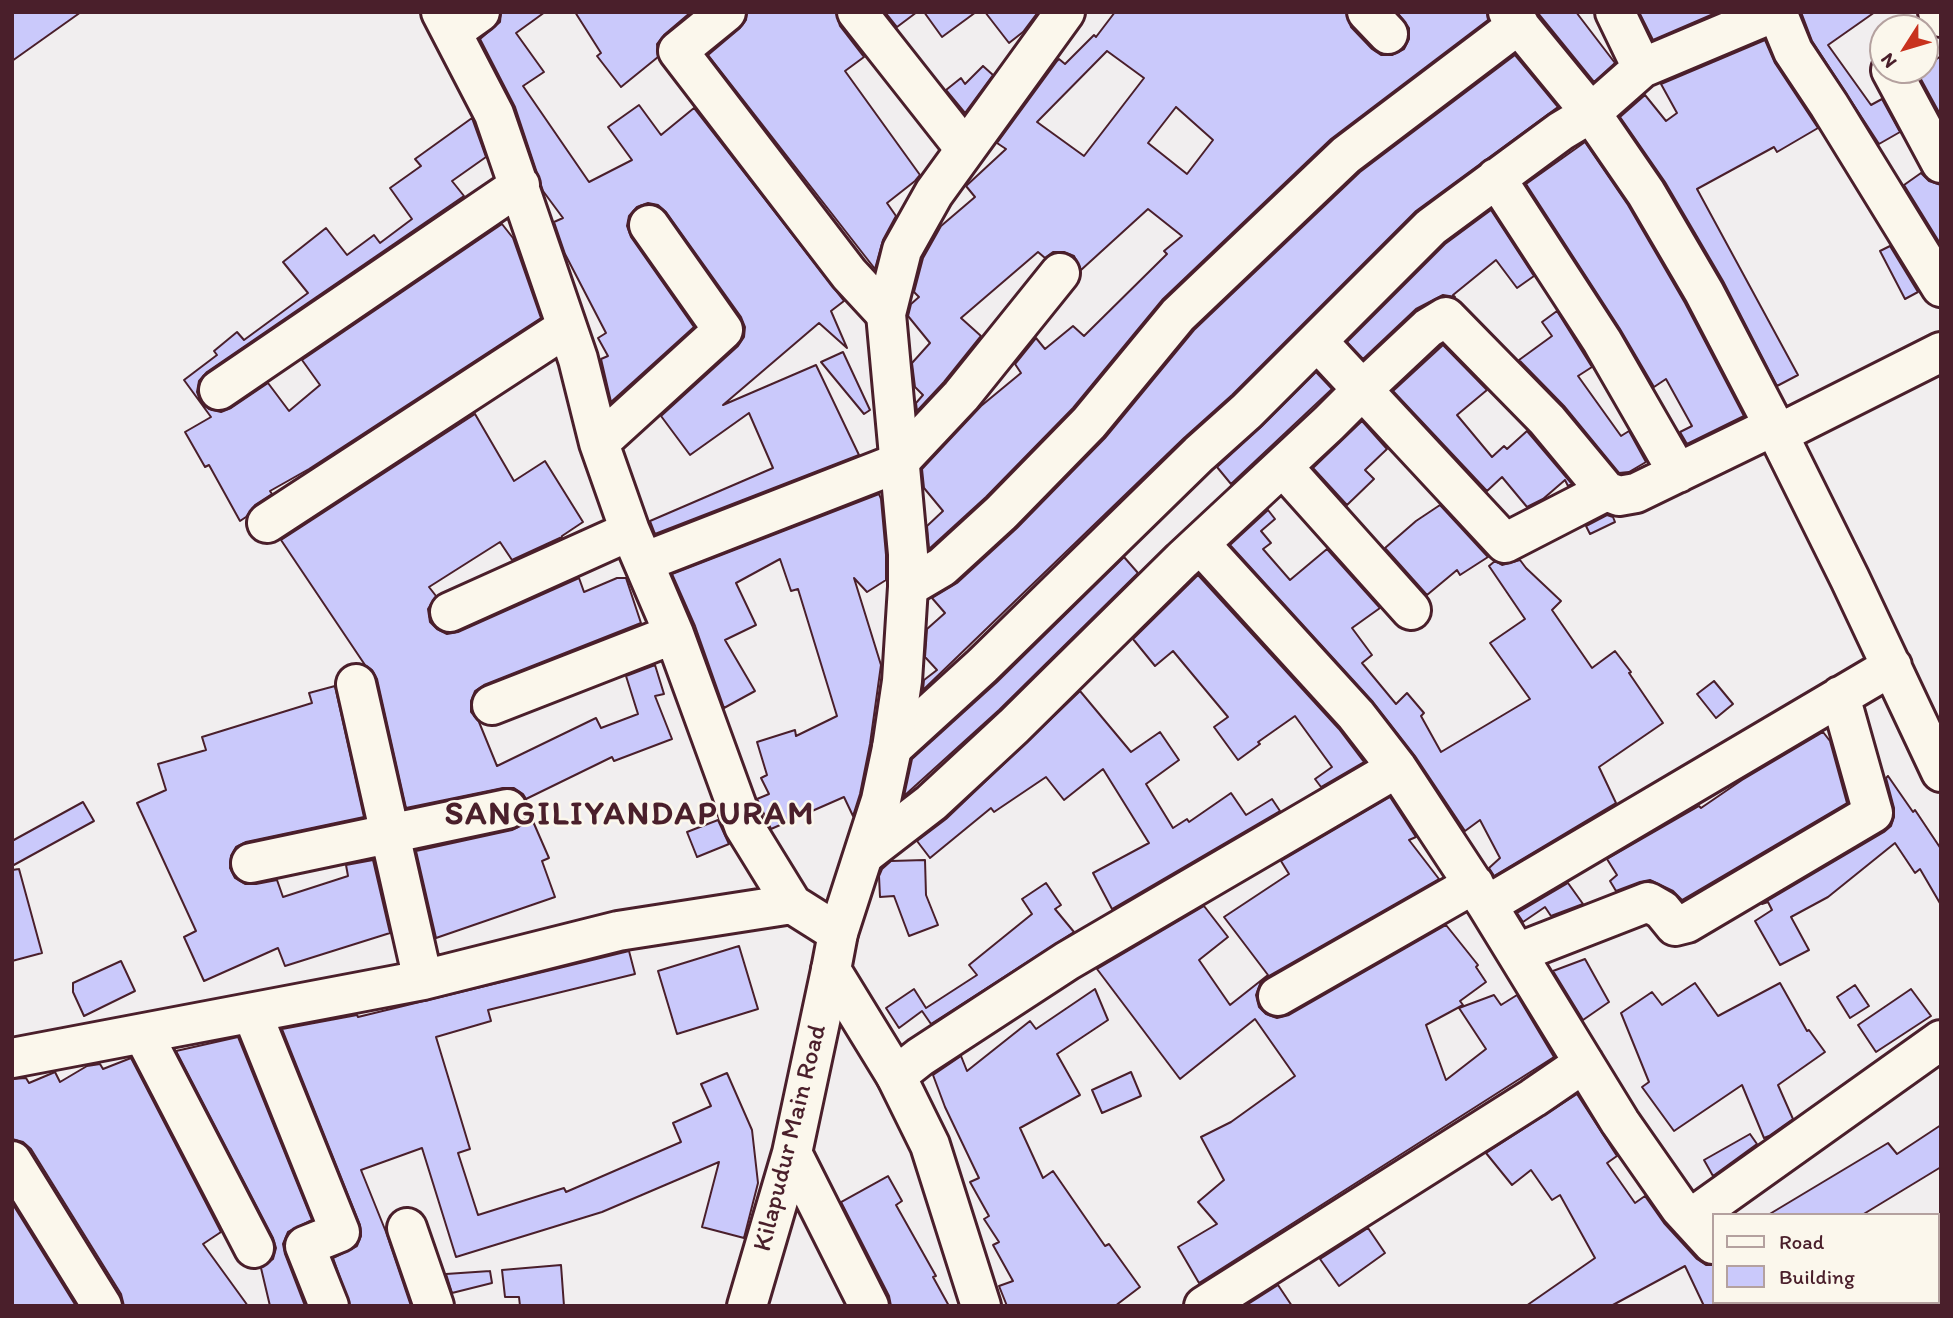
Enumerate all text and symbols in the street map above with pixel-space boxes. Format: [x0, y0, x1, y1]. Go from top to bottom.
north arrow [1869, 14, 1939, 84]
text: N [1875, 49, 1901, 73]
district label: SANGILIYANDAPURAM [447, 796, 813, 836]
street label: Kilapudur Main Road [748, 1021, 834, 1255]
legend [1712, 1213, 1939, 1304]
text: Road [1779, 1229, 1824, 1254]
text: Building [1779, 1264, 1855, 1289]

